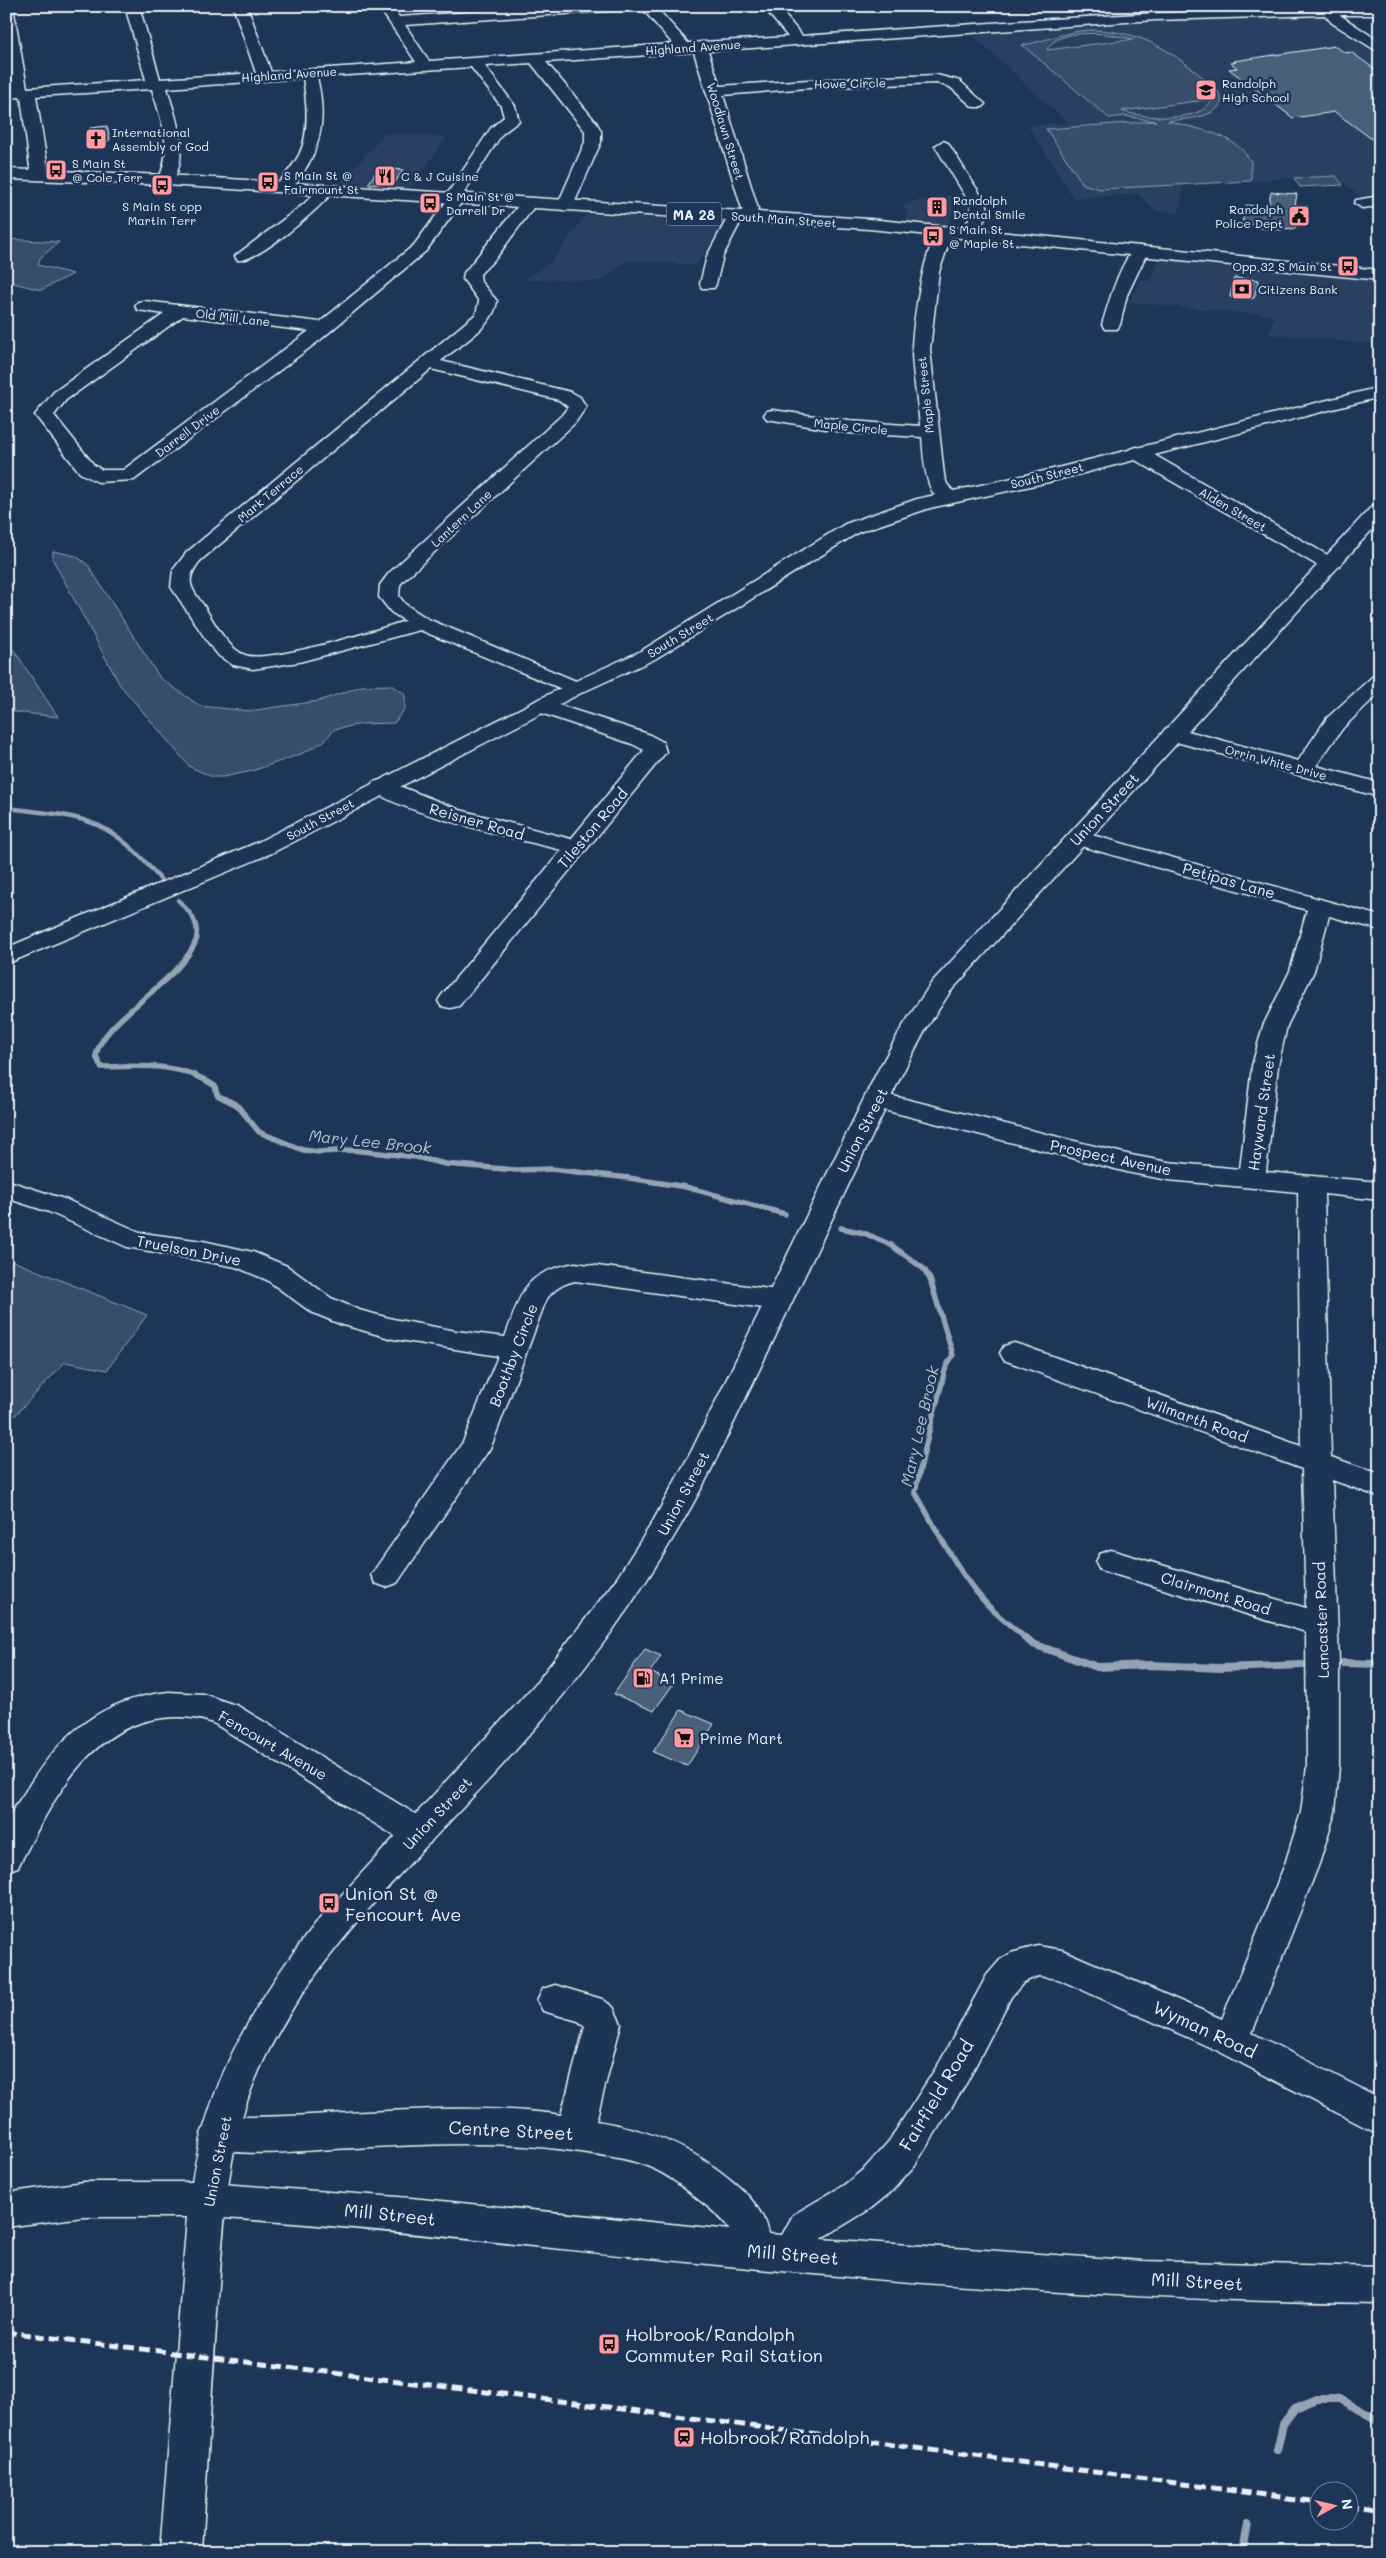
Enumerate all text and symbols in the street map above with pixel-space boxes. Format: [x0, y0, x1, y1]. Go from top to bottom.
street label: Highland Avenue [645, 36, 741, 58]
street label: Highland Avenue [241, 63, 337, 85]
street label: Howe Circle [814, 74, 886, 92]
place label: Randolph High School [1222, 75, 1290, 105]
school or university icon: Randolph High School [1194, 78, 1218, 102]
street label: Woodlawn Street [704, 80, 748, 182]
place label: International Assembly of God [112, 124, 209, 154]
church icon: International Assembly of God [84, 127, 108, 151]
place label: S Main St @ Cole Terr [72, 155, 143, 185]
bus stop icon: S Main St @ Cole Terr [44, 158, 68, 182]
restaurant icon: C & J Cuisine [373, 164, 397, 188]
place label: S Main St @ Fairmount St [284, 167, 359, 197]
place label: C & J Cuisine [401, 168, 479, 184]
bus stop icon: S Main St @ Fairmount St [256, 170, 280, 194]
bus stop icon: S Main St opp Martin Terr [150, 173, 174, 197]
place label: S Main St @ Darrell Dr [446, 188, 514, 218]
bus stop icon: S Main St @ Darrell Dr [418, 191, 442, 215]
place label: Randolph Dental Smile [953, 192, 1025, 222]
building icon: Randolph Dental Smile [925, 195, 949, 219]
place label: S Main St opp Martin Terr [122, 198, 202, 228]
place label: Randolph Police Dept [1215, 201, 1283, 231]
road number: MA 28 [666, 202, 722, 225]
public building icon: Randolph Police Dept [1287, 204, 1311, 228]
street label: South Main Street [731, 207, 837, 231]
place label: S Main St @ Maple St [949, 221, 1014, 251]
bus stop icon: S Main St @ Maple St [921, 224, 945, 248]
bus stop icon: Opp 32 S Main St [1336, 254, 1360, 278]
place label: Opp 32 S Main St [1232, 258, 1332, 274]
bank icon: Citizens Bank [1230, 277, 1254, 301]
place label: Citizens Bank [1258, 281, 1338, 297]
street label: Old Mill Lane [195, 304, 271, 330]
street label: Maple Street [913, 356, 937, 434]
street label: Darrell Drive [152, 402, 222, 460]
street label: Maple Circle [813, 414, 889, 438]
street label: South Street [1009, 458, 1085, 492]
street label: Mark Terrace [234, 461, 306, 525]
street label: Alden Street [1197, 483, 1269, 535]
street label: Lantern Lane [427, 486, 495, 550]
street label: South Street [644, 609, 716, 661]
street label: Orrin White Drive [1223, 741, 1329, 783]
street label: Union Street [1065, 768, 1143, 850]
street label: Tileston Road [552, 784, 632, 872]
street label: South Street [283, 794, 357, 844]
street label: Reisner Road [427, 798, 527, 844]
street label: Petipas Lane [1181, 857, 1277, 903]
street label: Hayward Street [1243, 1052, 1279, 1172]
street label: Union Street [832, 1084, 892, 1176]
water label: Mary Lee Brook [308, 1124, 433, 1158]
street label: Prospect Avenue [1048, 1134, 1174, 1180]
street label: Truelson Drive [135, 1230, 243, 1270]
street label: Boothby Circle [484, 1301, 542, 1409]
water label: Mary Lee Brook [895, 1363, 943, 1488]
street label: Wilmarth Road [1143, 1391, 1251, 1447]
street label: Union Street [652, 1447, 714, 1539]
street label: Lancaster Road [1309, 1561, 1333, 1679]
street label: Clairmont Road [1159, 1567, 1273, 1619]
fuel station icon: A1 Prime [631, 1666, 655, 1690]
place label: A1 Prime [659, 1668, 723, 1688]
street label: Fencourt Avenue [215, 1706, 331, 1784]
supermarket icon: Prime Mart [672, 1726, 696, 1750]
place label: Prime Mart [700, 1728, 783, 1748]
street label: Union Street [398, 1772, 476, 1854]
place label: Union St @ Fencourt Ave [345, 1881, 461, 1926]
bus stop icon: Union St @ Fencourt Ave [317, 1891, 341, 1915]
street label: Wyman Road [1149, 1995, 1261, 2063]
street label: Fairfield Road [893, 2035, 979, 2155]
street label: Union Street [198, 2114, 236, 2208]
street label: Centre Street [448, 2115, 574, 2145]
street label: Mill Street [343, 2197, 437, 2231]
street label: Mill Street [746, 2238, 840, 2270]
street label: Mill Street [1150, 2267, 1244, 2295]
place label: Holbrook/Randolph Commuter Rail Station [625, 2322, 823, 2367]
bus stop icon: Holbrook/Randolph Commuter Rail Station [597, 2332, 621, 2356]
station icon: Holbrook/Randolph [672, 2425, 696, 2449]
place label: Holbrook/Randolph [700, 2425, 869, 2449]
north arrow [1308, 2480, 1358, 2530]
text: N [1337, 2498, 1358, 2511]

